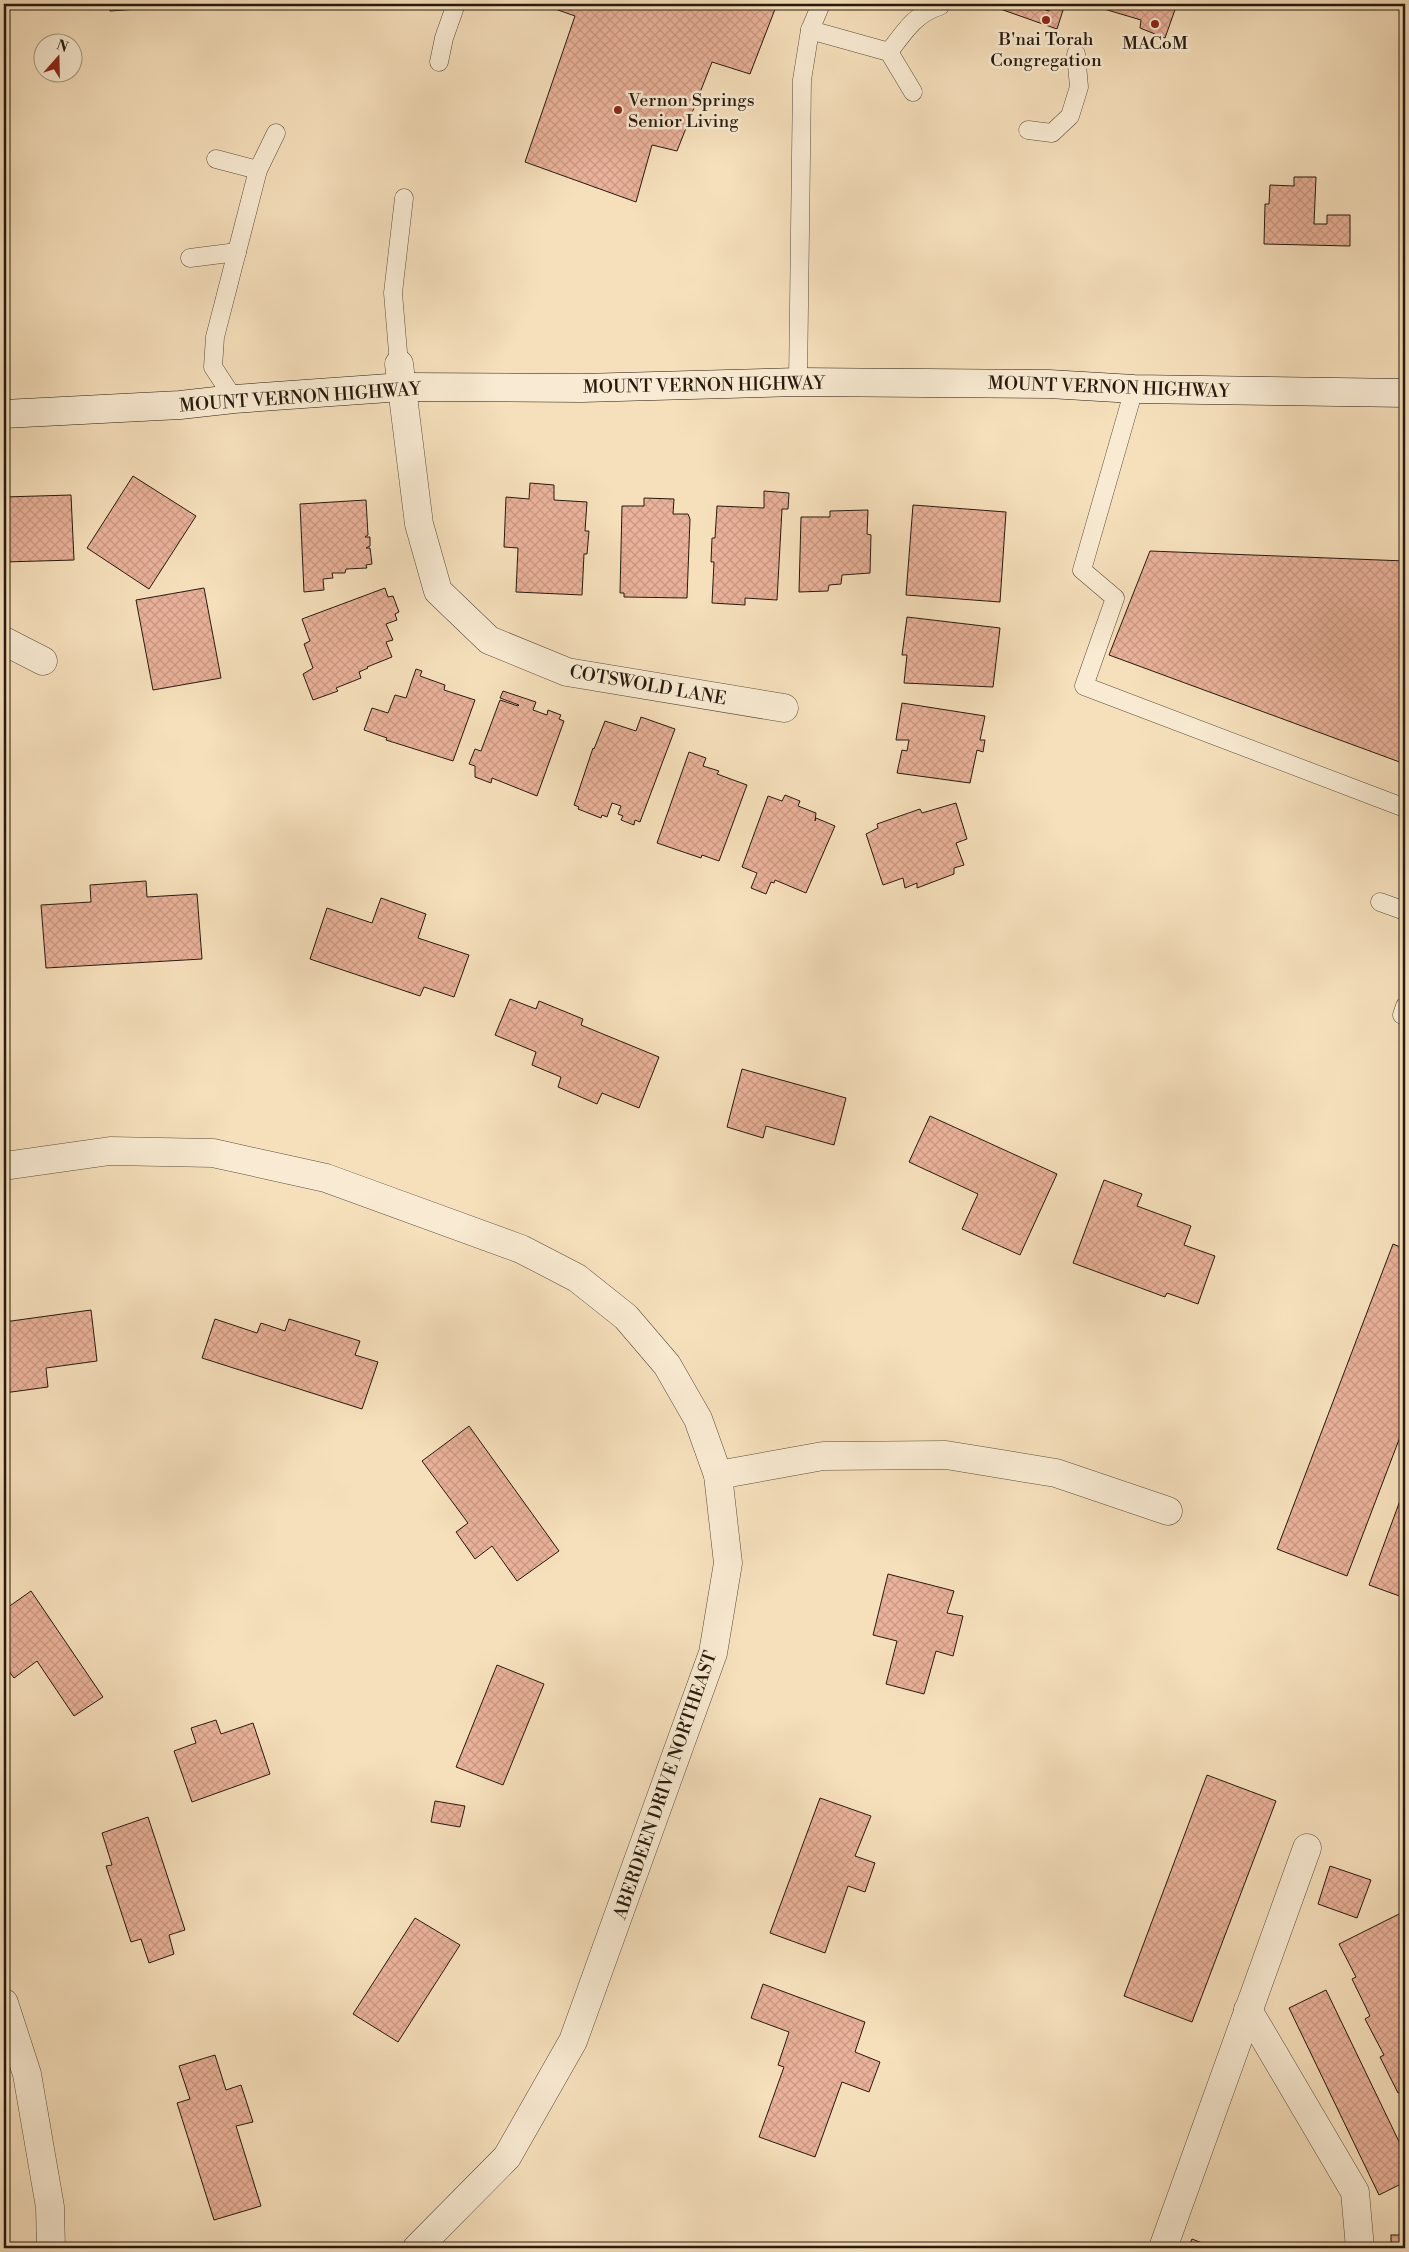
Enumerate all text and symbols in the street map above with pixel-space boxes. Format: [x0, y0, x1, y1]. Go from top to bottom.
marker: B'nai Torah Congregation [1040, 14, 1052, 26]
marker: MACoM [1149, 18, 1161, 30]
place label: B'nai Torah Congregation [990, 28, 1102, 72]
north arrow [32, 32, 82, 82]
place label: MACoM [1122, 32, 1188, 55]
text: N [54, 36, 70, 57]
place label: Vernon Springs Senior Living [627, 89, 755, 133]
marker: Vernon Springs Senior Living [612, 104, 624, 116]
street label: MOUNT VERNON HIGHWAY [583, 372, 826, 399]
street label: MOUNT VERNON HIGHWAY [988, 372, 1232, 403]
street label: MOUNT VERNON HIGHWAY [178, 378, 423, 417]
street label: COTSWOLD LANE [568, 660, 728, 711]
street label: ABERDEEN DRIVE NORTHEAST [608, 1648, 722, 1923]

